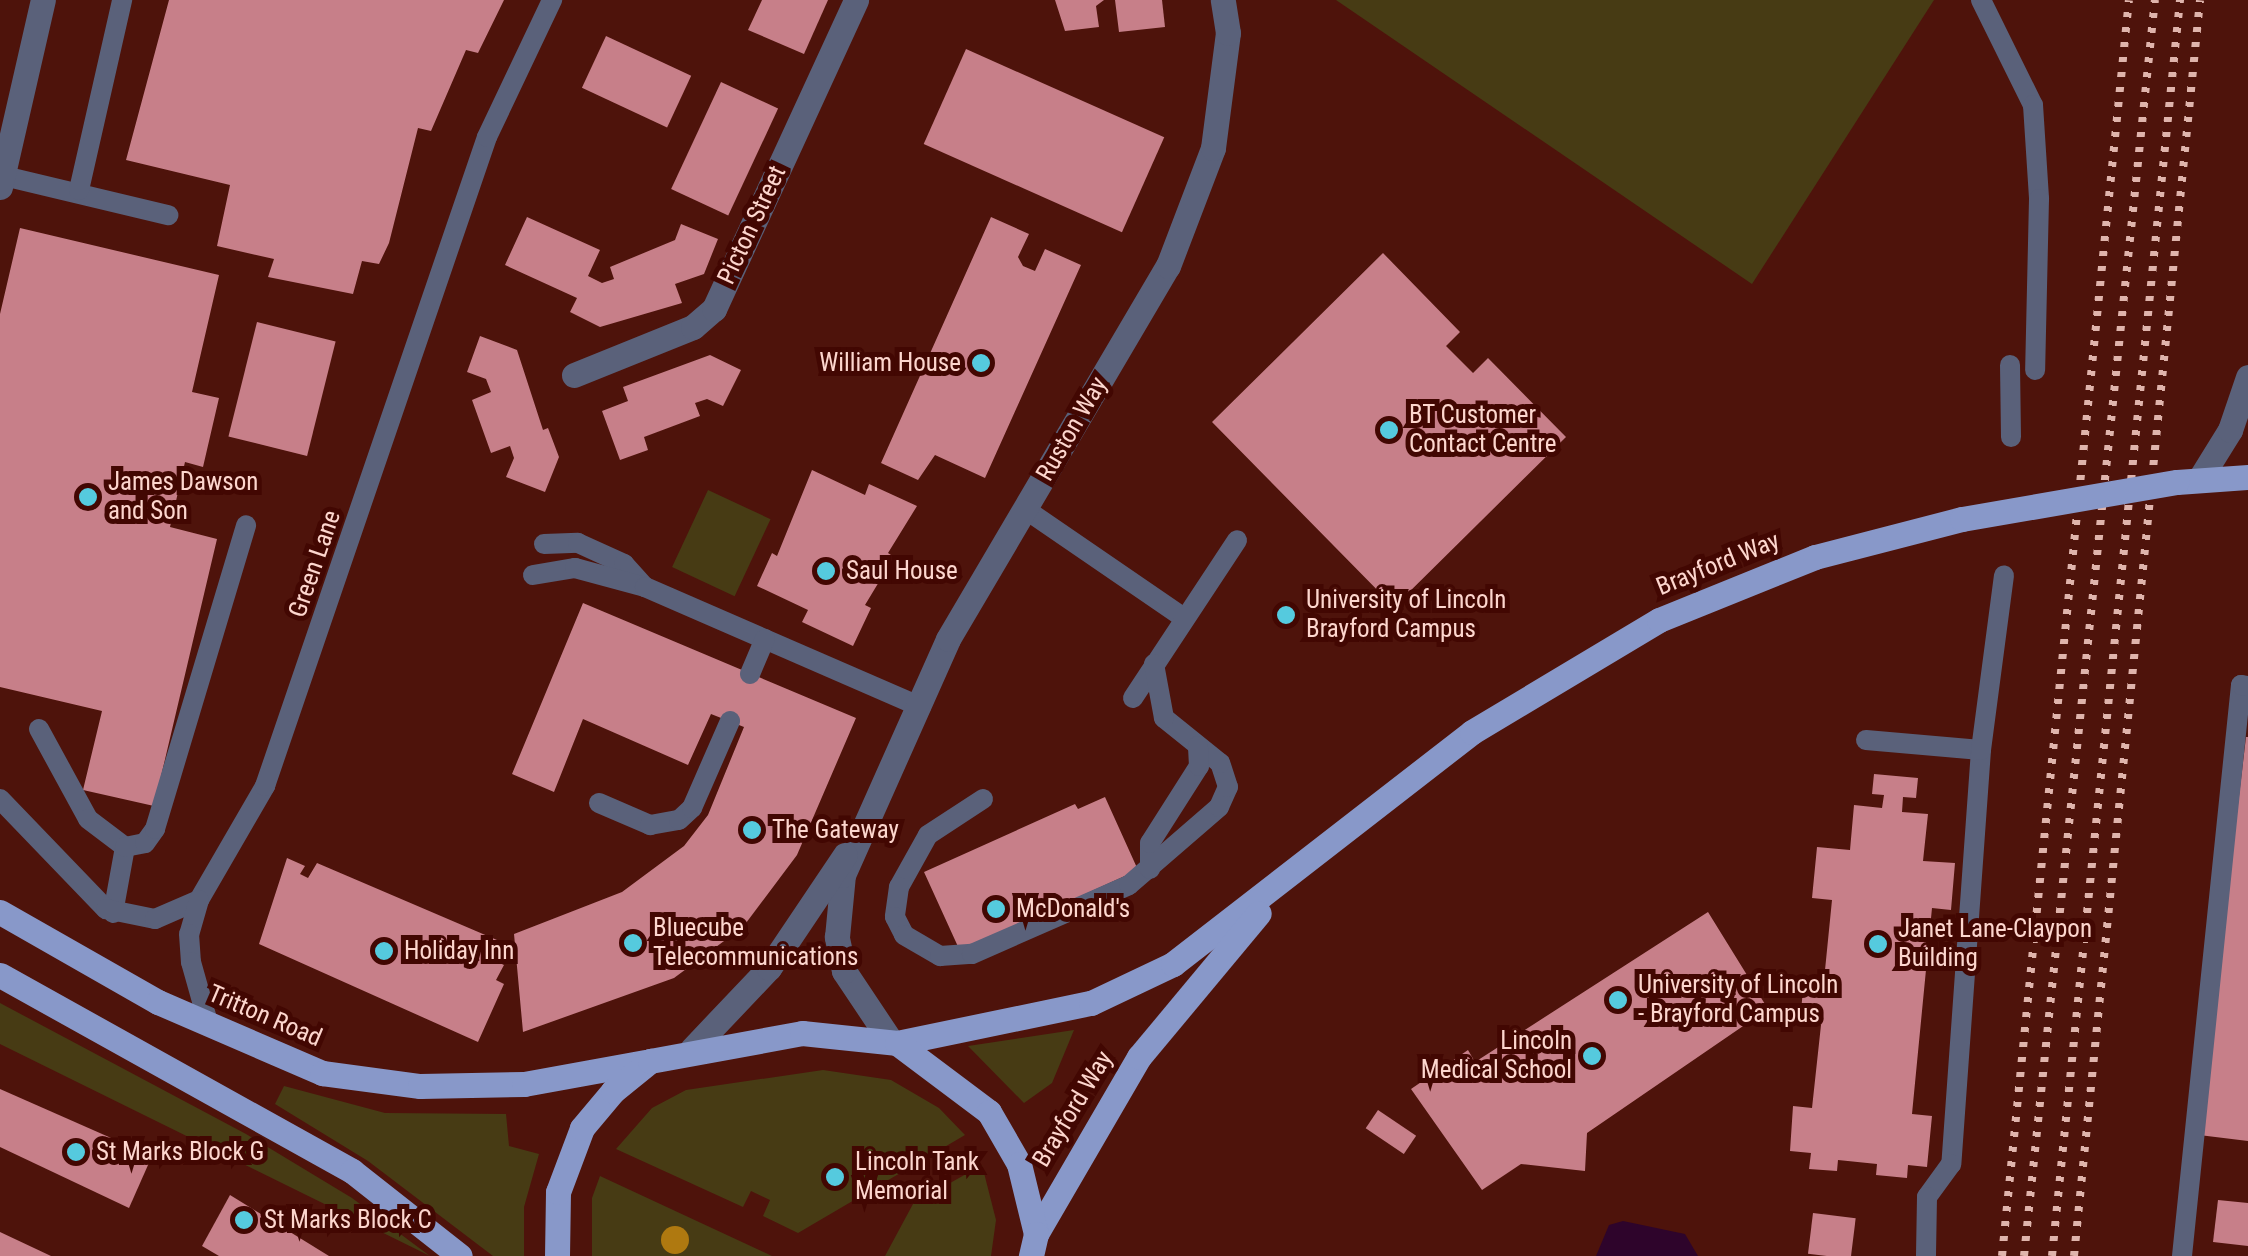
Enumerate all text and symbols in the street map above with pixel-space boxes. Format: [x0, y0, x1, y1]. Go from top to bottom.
street label: Picton Street [712, 161, 792, 289]
place label: William House [819, 348, 961, 378]
marker: William House [970, 352, 992, 374]
street label: Ruston Way [1030, 372, 1114, 486]
place label: BT Customer Contact Centre [1409, 401, 1556, 460]
marker: BT Customer Contact Centre [1378, 419, 1400, 441]
place label: James Dawson and Son [108, 468, 258, 527]
marker: James Dawson and Son [77, 486, 99, 508]
street label: Green Lane [283, 507, 347, 621]
street label: Brayford Way [1652, 526, 1784, 602]
place label: Saul House [846, 556, 958, 586]
marker: Saul House [815, 560, 837, 582]
place label: University of Lincoln Brayford Campus [1306, 586, 1506, 645]
marker: University of Lincoln Brayford Campus [1275, 604, 1297, 626]
place label: The Gateway [772, 815, 899, 845]
marker: The Gateway [741, 819, 763, 841]
place label: McDonald's [1016, 894, 1130, 924]
marker: McDonald's [985, 898, 1007, 920]
place label: Bluecube Telecommunications [653, 914, 858, 973]
place label: Janet Lane-Claypon Building [1898, 915, 2092, 974]
marker: Bluecube Telecommunications [622, 932, 644, 954]
marker: Janet Lane-Claypon Building [1867, 933, 1889, 955]
place label: Holiday Inn [404, 936, 514, 966]
marker: Holiday Inn [373, 940, 395, 962]
place label: University of Lincoln - Brayford Campus [1638, 971, 1838, 1030]
street label: Tritton Road [204, 979, 326, 1053]
marker: University of Lincoln - Brayford Campus [1607, 989, 1629, 1011]
place label: Lincoln Medical School [1421, 1027, 1572, 1086]
marker: Lincoln Medical School [1581, 1045, 1603, 1067]
street label: Brayford Way [1027, 1046, 1119, 1172]
place label: St Marks Block G [96, 1137, 264, 1167]
marker: St Marks Block G [65, 1141, 87, 1163]
place label: Lincoln Tank Memorial [855, 1148, 979, 1207]
marker: Lincoln Tank Memorial [824, 1166, 846, 1188]
place label: St Marks Block C [264, 1205, 432, 1235]
marker: St Marks Block C [233, 1209, 255, 1231]

